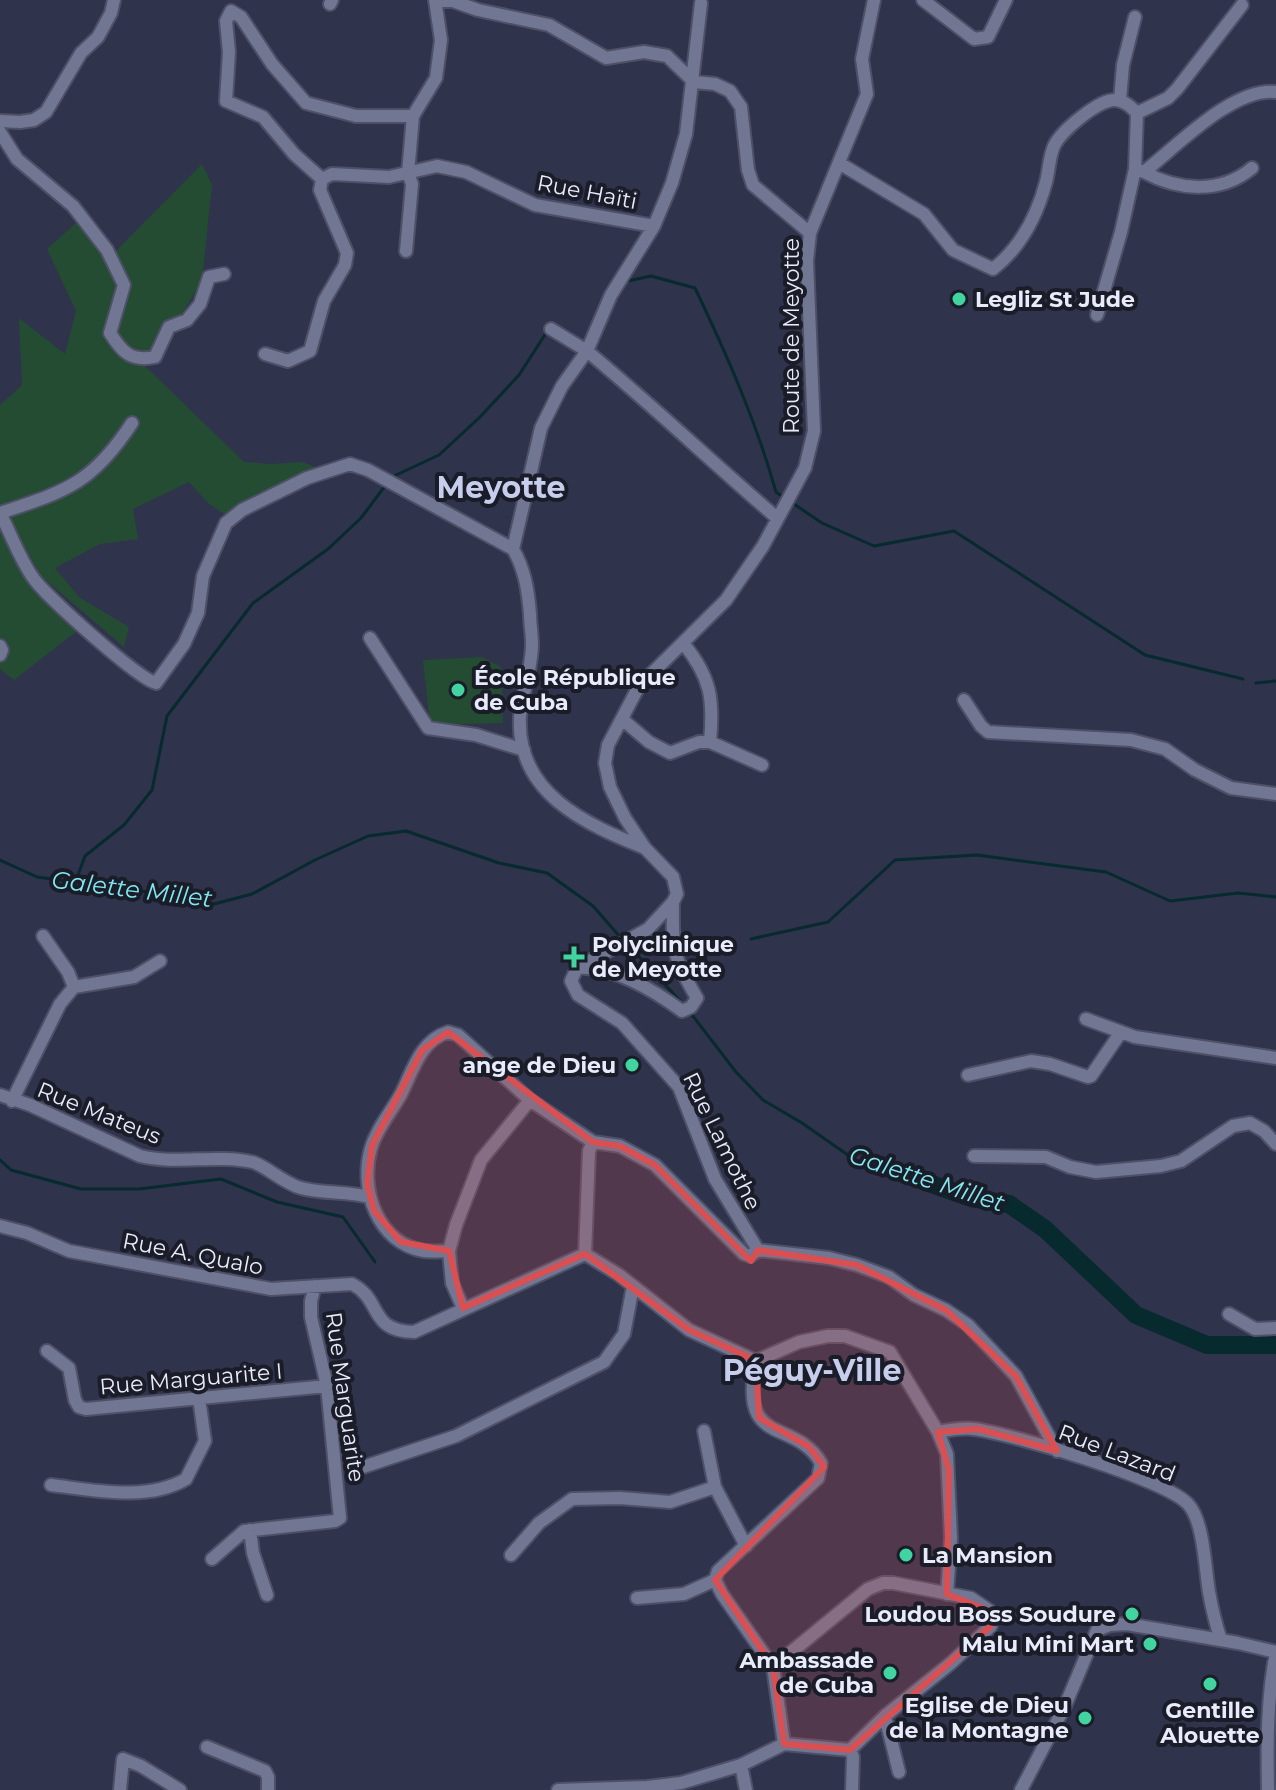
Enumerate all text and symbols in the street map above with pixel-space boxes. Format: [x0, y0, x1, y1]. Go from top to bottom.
street label: Rue Haïti [535, 169, 639, 215]
street label: Route de Meyotte [778, 238, 805, 434]
place label: Legliz St Jude [975, 286, 1135, 313]
marker: Legliz St Jude [950, 290, 968, 308]
district label: Meyotte [437, 469, 565, 506]
place label: École République de Cuba [474, 664, 676, 716]
marker: École République de Cuba [449, 681, 467, 699]
water label: Galette Millet [50, 865, 214, 913]
place label: Polyclinique de Meyotte [592, 931, 734, 983]
marker: Polyclinique de Meyotte [563, 946, 585, 968]
place label: ange de Dieu [463, 1052, 616, 1079]
marker: ange de Dieu [623, 1056, 641, 1074]
street label: Rue Lamothe [677, 1068, 767, 1214]
street label: Rue Mateus [33, 1076, 165, 1150]
water label: Galette Millet [846, 1140, 1009, 1218]
street label: Rue A. Qualo [120, 1227, 266, 1281]
street label: Rue Marguarite [320, 1310, 370, 1484]
district label: Péguy-Ville [723, 1352, 901, 1389]
street label: Rue Marguarite I [98, 1358, 284, 1400]
street label: Rue Lazard [1055, 1418, 1179, 1488]
place label: La Mansion [922, 1542, 1053, 1569]
marker: La Mansion [897, 1546, 915, 1564]
place label: Loudou Boss Soudure [864, 1601, 1116, 1628]
marker: Loudou Boss Soudure [1123, 1605, 1141, 1623]
place label: Malu Mini Mart [962, 1631, 1134, 1658]
marker: Malu Mini Mart [1141, 1635, 1159, 1653]
place label: Ambassade de Cuba [738, 1647, 874, 1699]
marker: Ambassade de Cuba [881, 1664, 899, 1682]
marker: Gentille Alouette [1201, 1675, 1219, 1693]
place label: Eglise de Dieu de la Montagne [889, 1692, 1069, 1744]
place label: Gentille Alouette [1159, 1697, 1260, 1749]
marker: Eglise de Dieu de la Montagne [1076, 1709, 1094, 1727]

